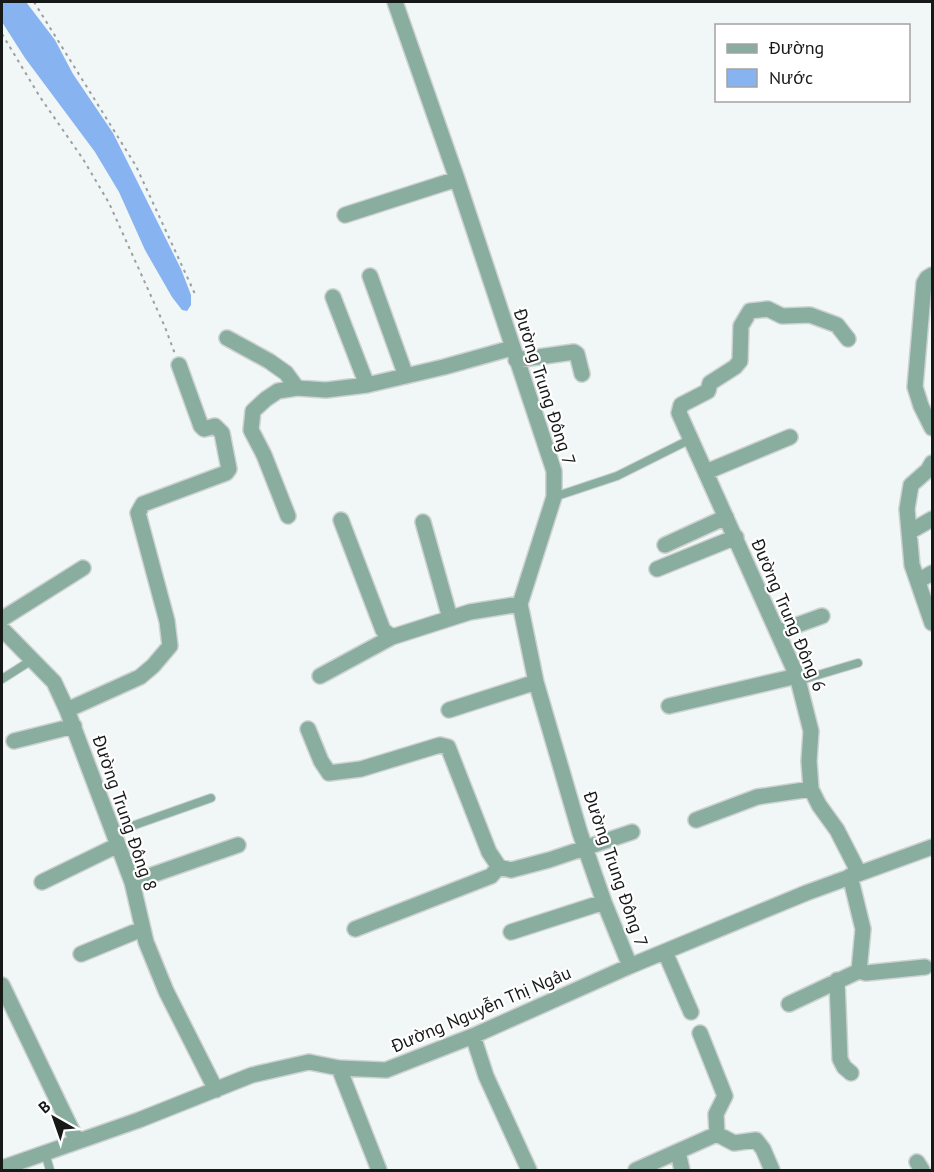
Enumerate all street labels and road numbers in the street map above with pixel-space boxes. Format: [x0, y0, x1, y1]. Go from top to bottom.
street label: Đường Trung Đông 7 [509, 305, 581, 468]
street label: Đường Trung Đông 6 [746, 534, 831, 695]
street label: Đường Trung Đông 8 [87, 731, 162, 894]
street label: Đường Trung Đông 7 [578, 787, 653, 950]
street label: Đường Nguyễn Thị Ngâu [387, 961, 574, 1058]

